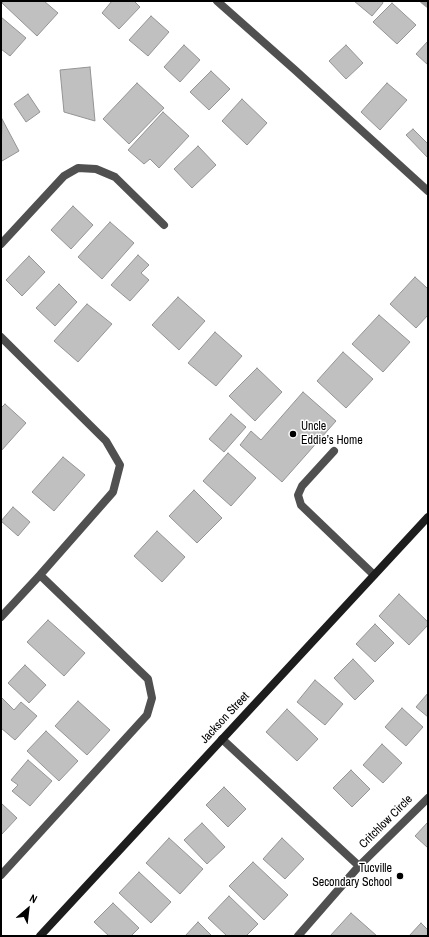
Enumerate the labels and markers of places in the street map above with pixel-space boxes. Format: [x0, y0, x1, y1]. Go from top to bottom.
place label: Uncle Eddie’s Home [301, 420, 363, 448]
marker: Uncle Eddie’s Home [288, 429, 298, 439]
place label: Tucville Secondary School [312, 862, 392, 890]
marker: Tucville Secondary School [395, 871, 405, 881]

